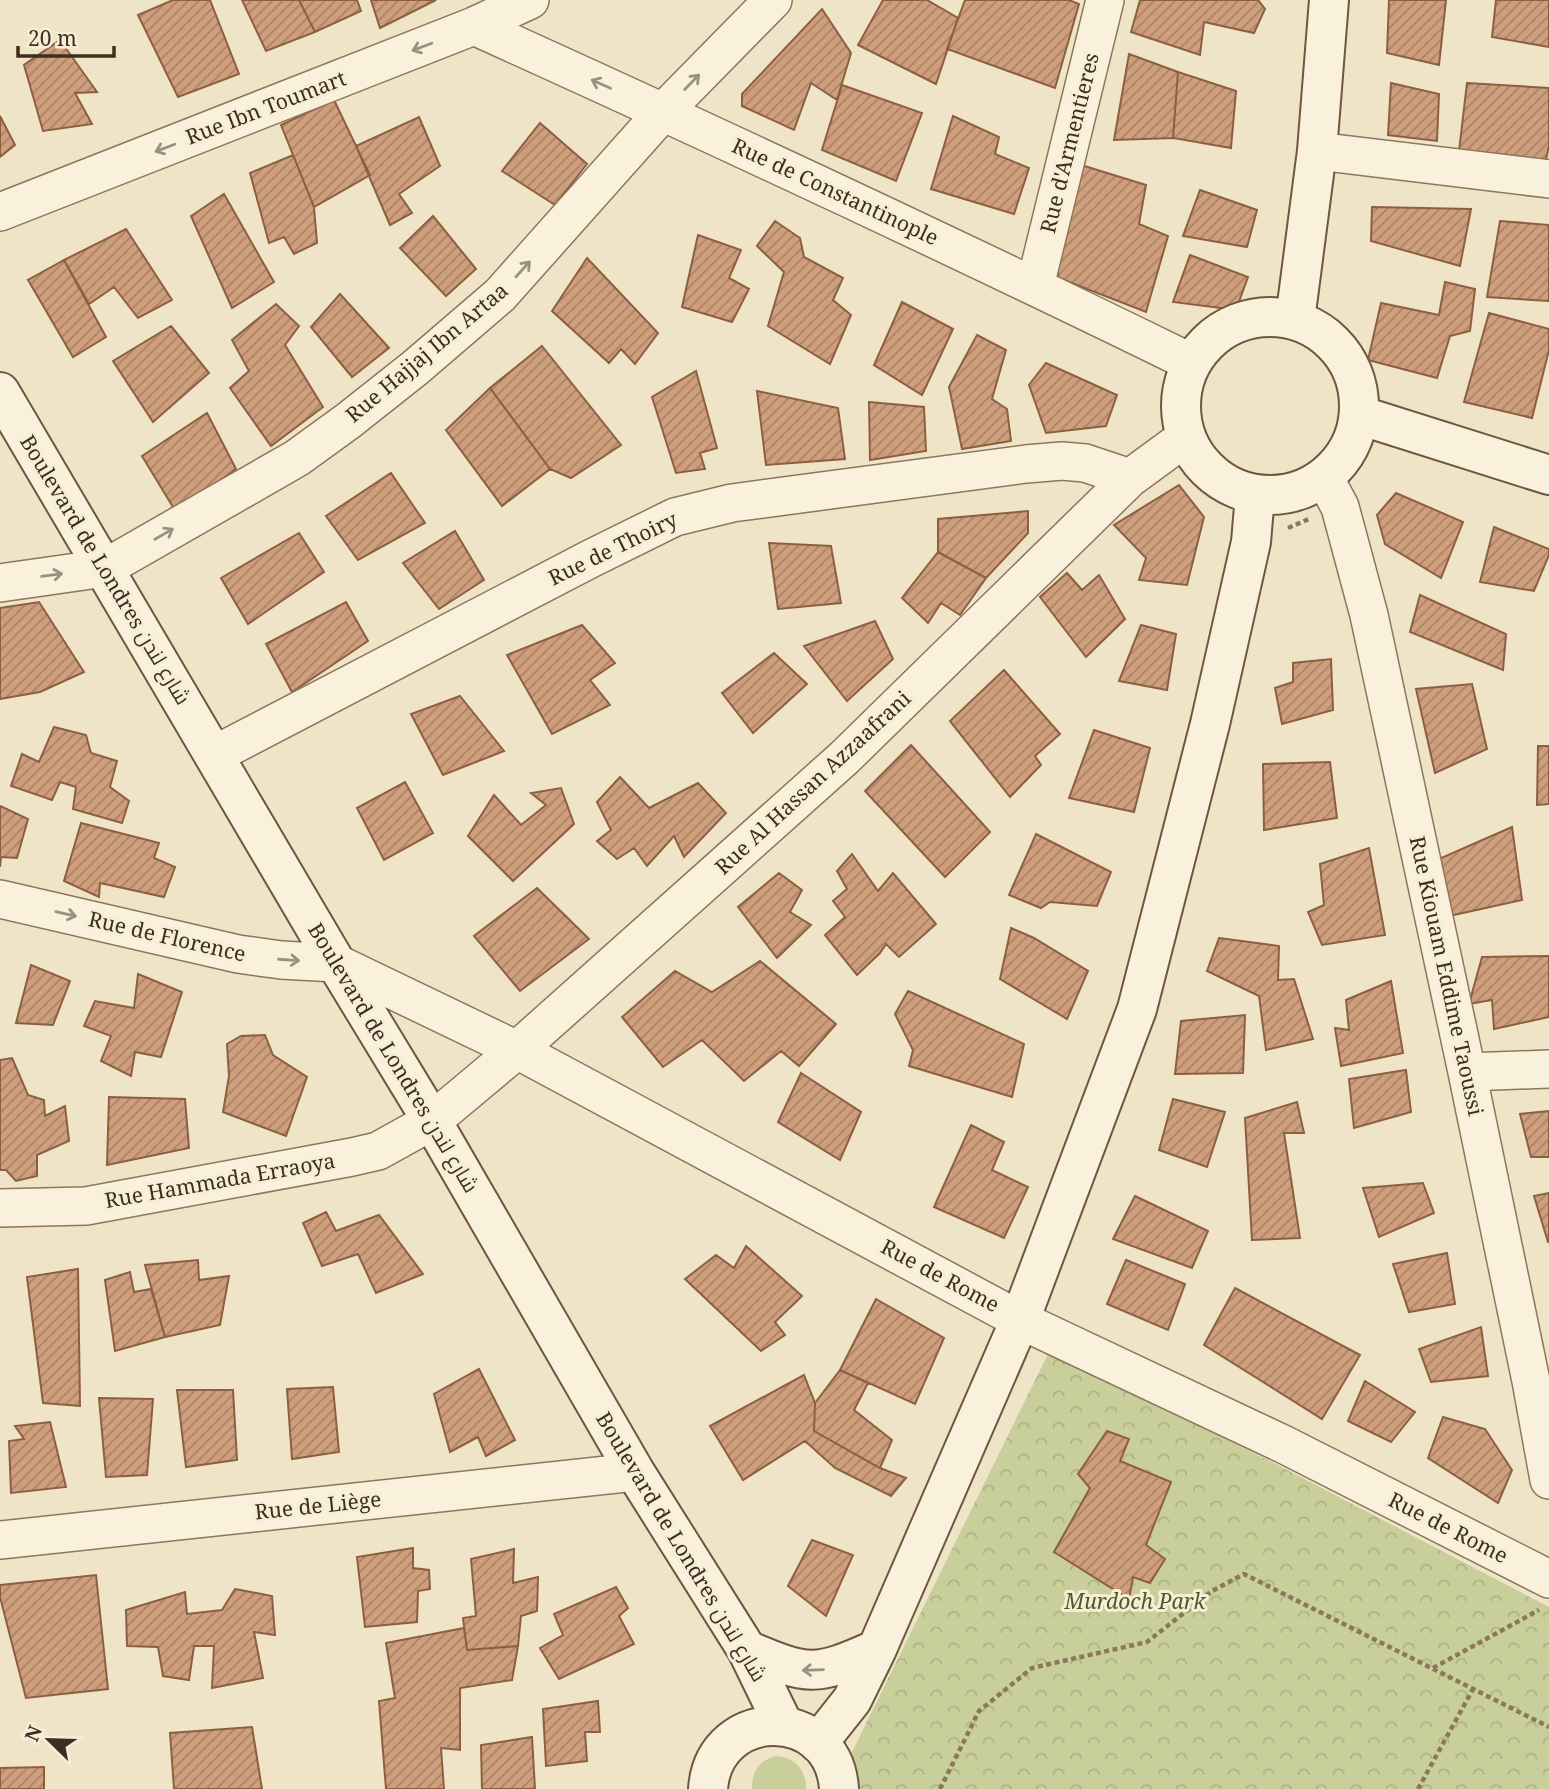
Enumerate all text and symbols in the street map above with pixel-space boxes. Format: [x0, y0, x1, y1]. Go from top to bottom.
scale bar [18, 14, 114, 58]
text: 20 m [28, 24, 77, 52]
one-way arrow [412, 41, 434, 54]
street label: Rue d'Armentieres [1033, 50, 1105, 236]
street label: Rue Ibn Toumart [181, 64, 350, 151]
one-way arrow [683, 74, 700, 91]
one-way arrow [591, 77, 612, 90]
street label: Rue de Constantinople [728, 131, 943, 251]
one-way arrow [155, 142, 176, 155]
one-way arrow [515, 260, 531, 278]
street label: Rue Hajjaj Ibn Artaa [339, 276, 513, 428]
street label: Boulevard de Londres شارع لندن [13, 430, 198, 710]
street label: Rue de Thoiry [543, 505, 682, 591]
one-way arrow [153, 527, 174, 540]
one-way arrow [40, 568, 63, 581]
street label: Rue Al Hassan Azzaafrani [708, 684, 916, 881]
street label: Rue Kiouam Eddime Taoussi [1404, 833, 1490, 1118]
street label: Rue de Florence [86, 904, 249, 968]
one-way arrow [55, 908, 77, 921]
street label: Boulevard de Londres شارع لندن [301, 918, 486, 1198]
one-way arrow [277, 954, 300, 967]
street label: Rue Hammada Erraoya [102, 1146, 337, 1214]
street label: Rue de Rome [876, 1232, 1005, 1318]
street label: Boulevard de Londres شارع لندن [589, 1407, 774, 1687]
street label: Rue de Liège [253, 1484, 382, 1526]
street label: Rue de Rome [1384, 1485, 1513, 1569]
park label: Murdoch Park [1063, 1587, 1207, 1615]
one-way arrow [801, 1663, 824, 1677]
north arrow [14, 1705, 84, 1775]
text: N [18, 1721, 48, 1745]

